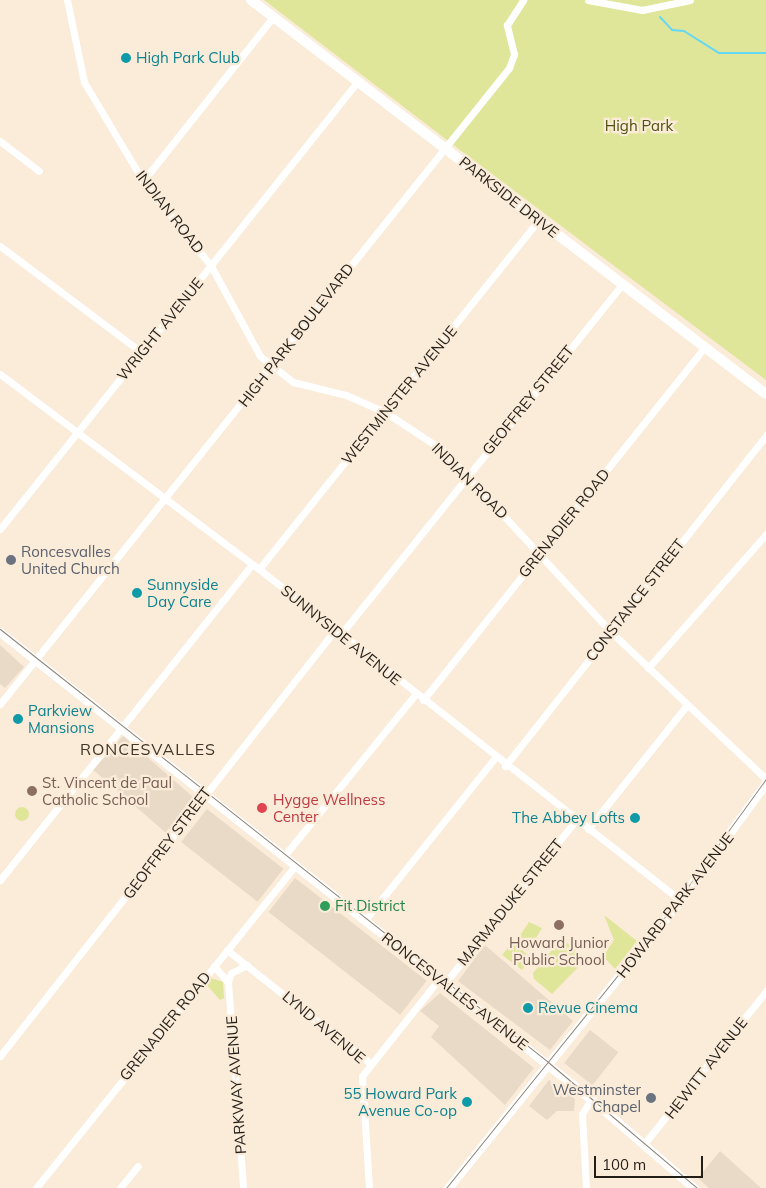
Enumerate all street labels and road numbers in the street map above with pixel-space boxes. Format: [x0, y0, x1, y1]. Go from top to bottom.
street label: PARKSIDE DRIVE [456, 153, 562, 241]
street label: INDIAN ROAD [132, 167, 208, 257]
street label: HIGH PARK BOULEVARD [234, 260, 358, 410]
street label: WRIGHT AVENUE [113, 274, 207, 384]
street label: WESTMINSTER AVENUE [337, 322, 461, 468]
street label: GEOFFREY STREET [478, 342, 578, 458]
street label: INDIAN ROAD [428, 439, 512, 523]
street label: GRENADIER ROAD [515, 465, 613, 581]
street label: CONSTANCE STREET [582, 535, 688, 665]
street label: SUNNYSIDE AVENUE [277, 581, 405, 689]
street label: GEOFFREY STREET [119, 784, 215, 902]
street label: HOWARD PARK AVENUE [613, 829, 737, 981]
street label: MARMADUKE STREET [453, 835, 567, 969]
street label: RONCESVALLES AVENUE [378, 928, 532, 1054]
street label: GRENADIER ROAD [116, 968, 214, 1084]
street label: LYND AVENUE [279, 987, 369, 1067]
street label: HEWITT AVENUE [661, 1014, 751, 1122]
street label: PARKWAY AVENUE [222, 1015, 250, 1155]

